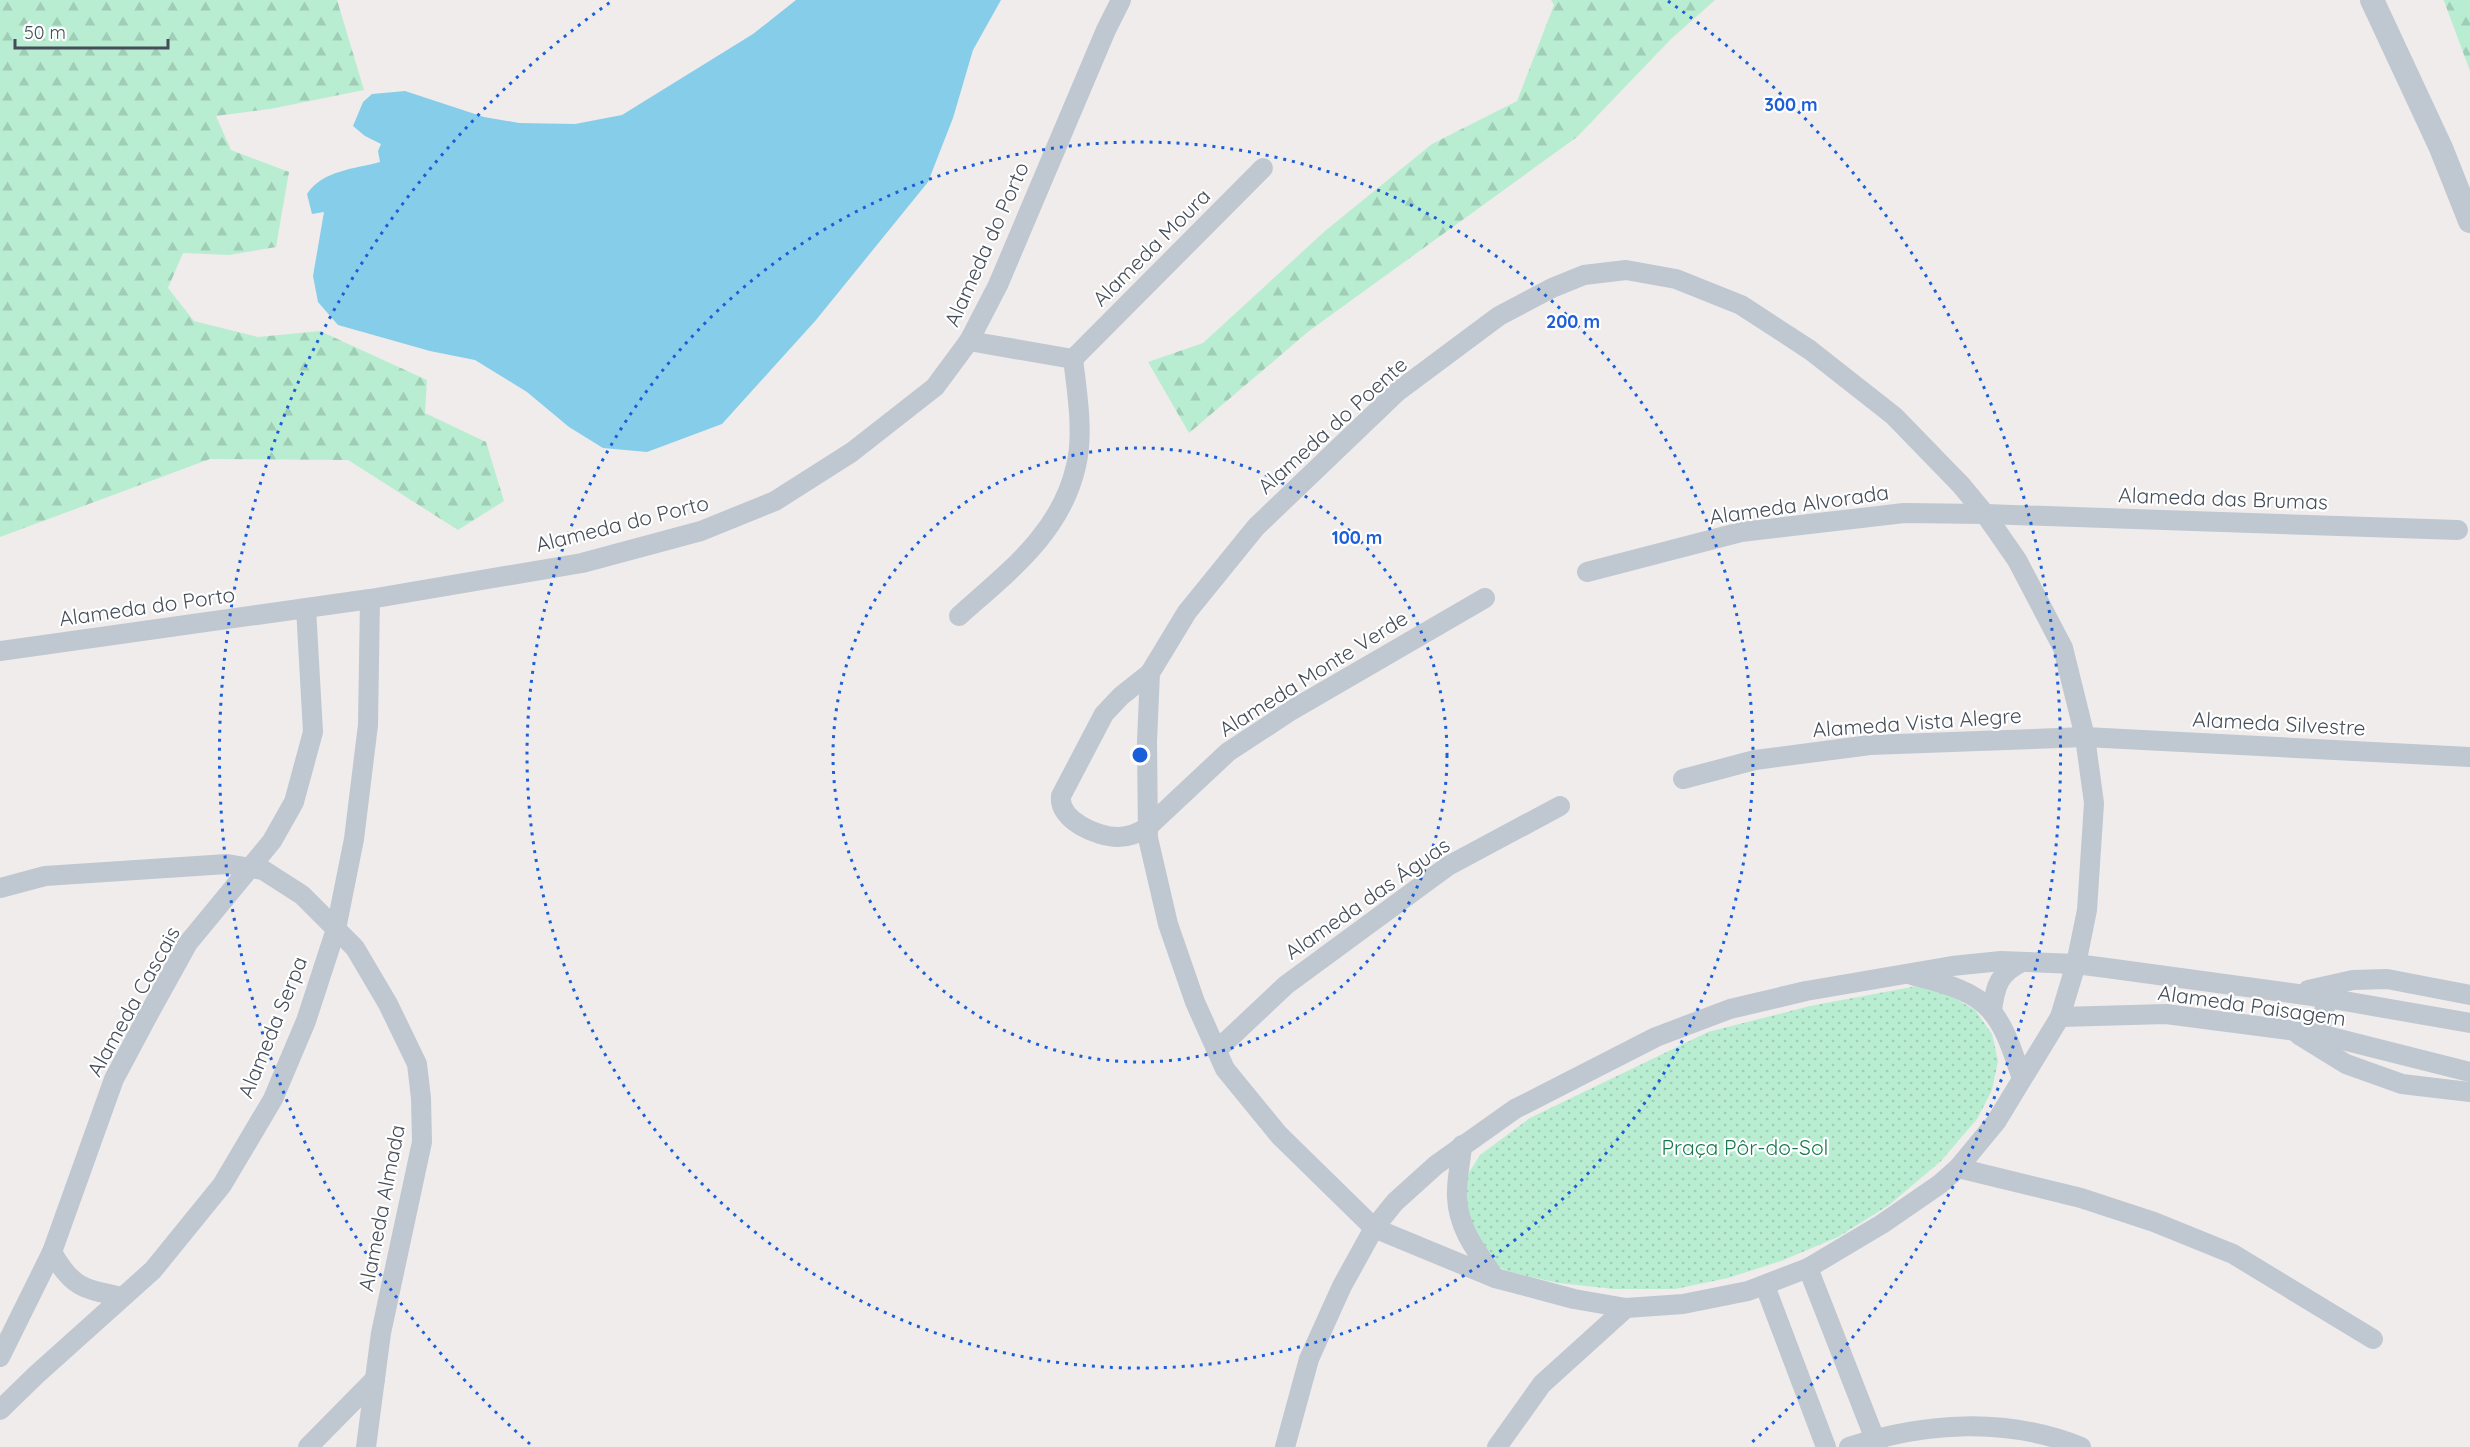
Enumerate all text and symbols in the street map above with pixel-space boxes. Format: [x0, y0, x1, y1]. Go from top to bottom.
scale bar [15, 12, 168, 50]
text: 50 m [24, 21, 66, 44]
text: 300 m [1764, 93, 1818, 116]
street label: Alameda do Porto [938, 158, 1034, 330]
street label: Alameda Moura [1087, 183, 1215, 311]
text: 200 m [1546, 310, 1600, 333]
street label: Alameda do Poente [1252, 351, 1412, 499]
street label: Alameda Alvorada [1708, 479, 1890, 529]
street label: Alameda das Brumas [2118, 481, 2328, 515]
street label: Alameda do Porto [533, 489, 711, 557]
text: 100 m [1332, 526, 1382, 549]
street label: Alameda do Porto [57, 581, 237, 631]
street label: Alameda Monte Verde [1214, 604, 1412, 742]
street label: Alameda Vista Alegre [1811, 702, 2023, 742]
street label: Alameda Silvestre [2192, 705, 2366, 741]
centre of rings [1130, 745, 1150, 765]
street label: Alameda das Águas [1279, 831, 1455, 965]
street label: Alameda Cascais [81, 921, 185, 1081]
street label: Alameda Serpa [232, 952, 312, 1102]
street label: Alameda Paisagem [2156, 979, 2348, 1031]
street label: Alameda Almada [352, 1123, 410, 1293]
park label: Praça Pôr-do-Sol [1662, 1134, 1828, 1160]

